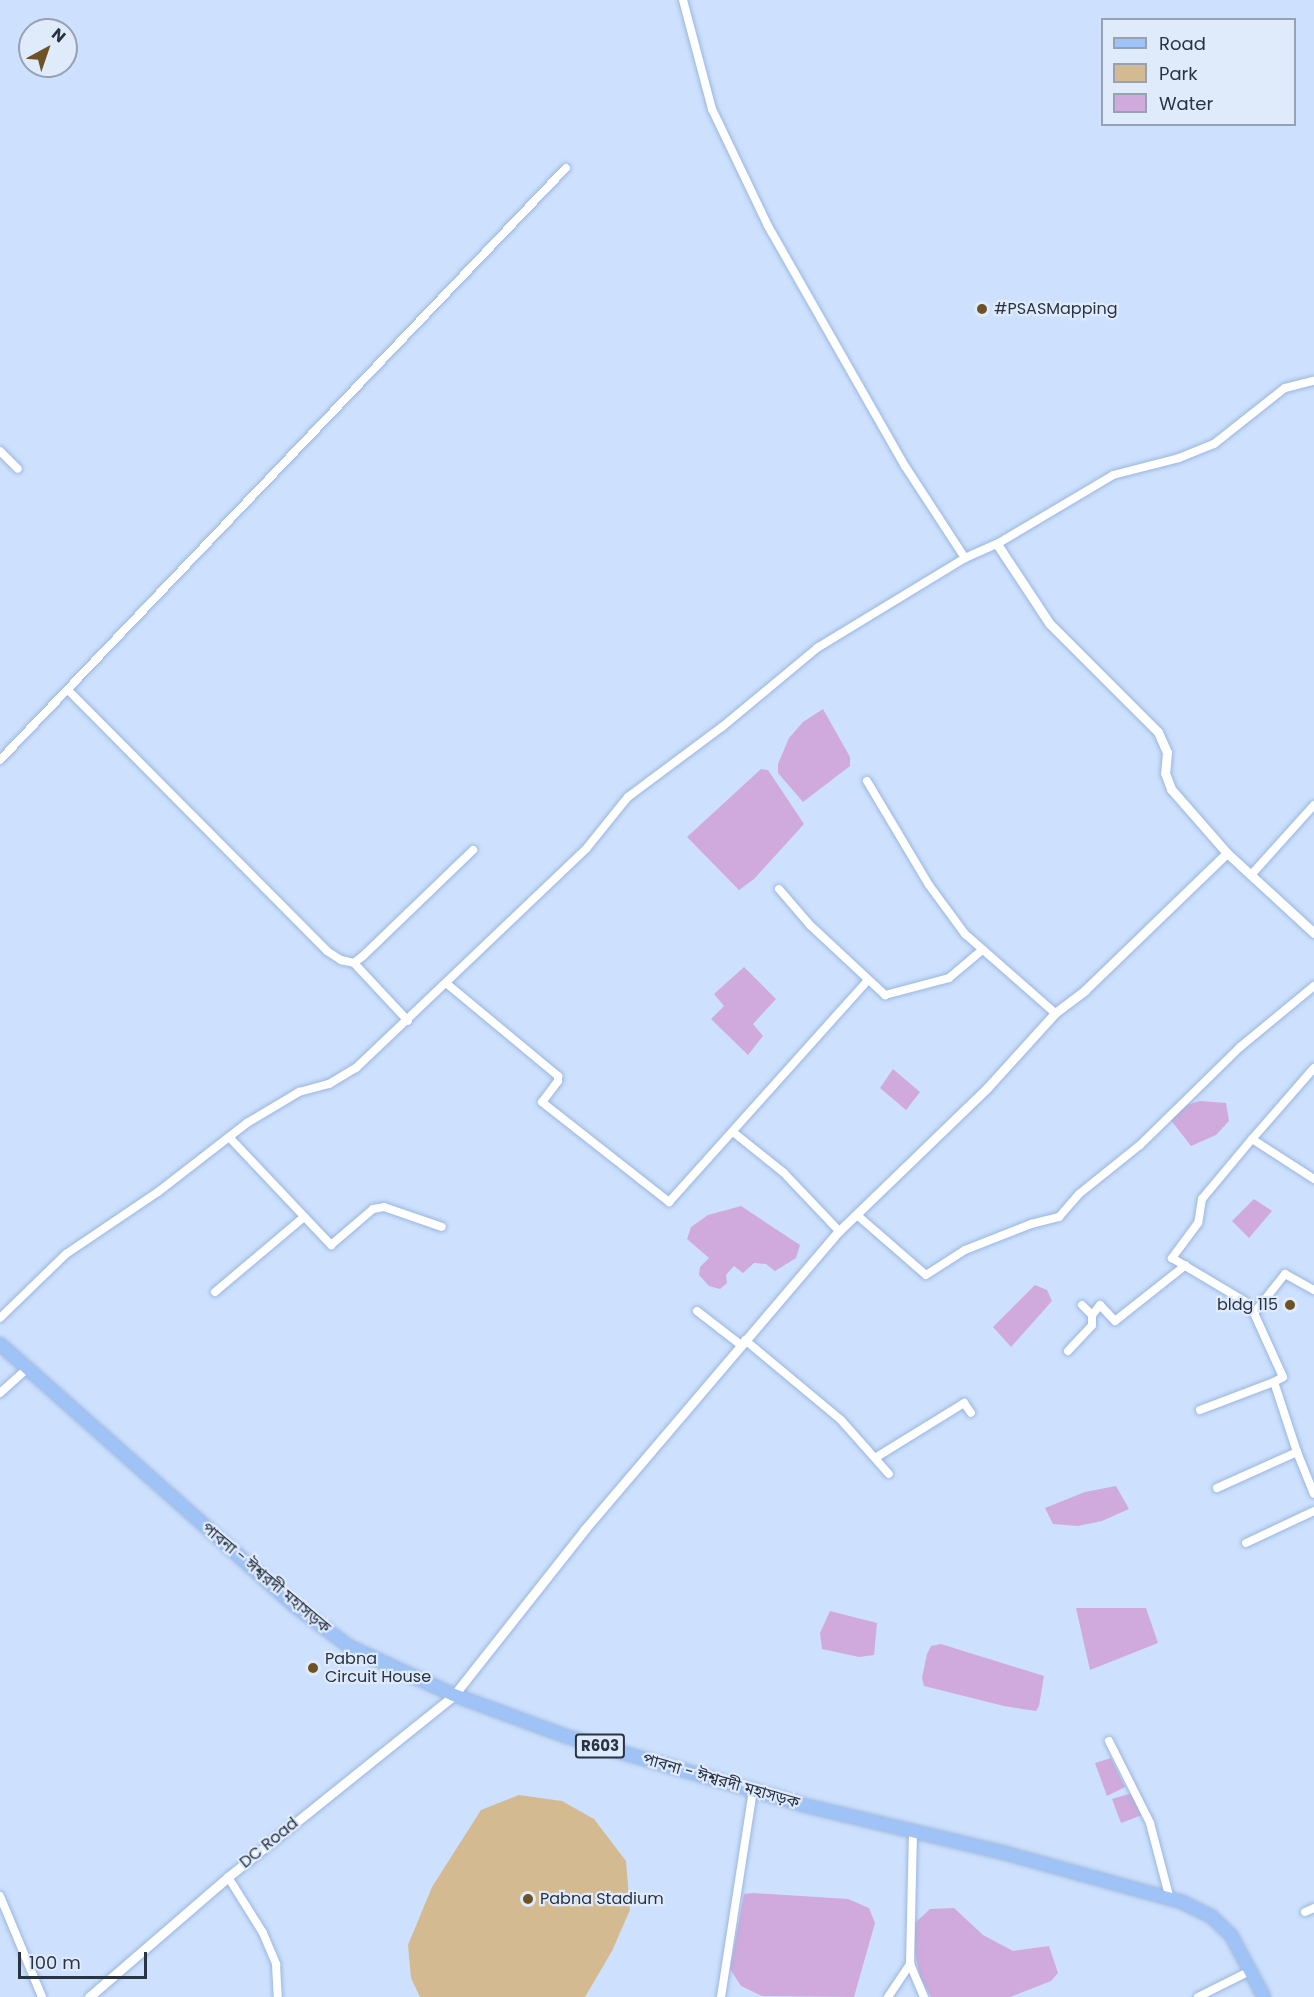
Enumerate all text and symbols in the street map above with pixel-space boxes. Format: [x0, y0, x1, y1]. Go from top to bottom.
north arrow [18, 18, 78, 78]
legend [1101, 18, 1296, 126]
text: N [47, 23, 71, 48]
text: Road [1159, 31, 1206, 56]
text: Park [1159, 61, 1198, 86]
text: Water [1159, 91, 1213, 116]
place label: #PSASMapping [994, 299, 1117, 319]
marker: #PSASMapping [975, 302, 989, 316]
place label: bldg 115 [1217, 1295, 1278, 1315]
marker: bldg 115 [1283, 1298, 1297, 1312]
street label: পাবনা - ঈশ্বরদী মহাসড়ক [198, 1519, 334, 1637]
place label: Pabna Circuit House [325, 1649, 431, 1687]
marker: Pabna Circuit House [306, 1661, 320, 1675]
road number: R603 [574, 1734, 626, 1758]
street label: পাবনা - ঈশ্বরদী মহাসড়ক [640, 1749, 802, 1813]
street label: DC Road [236, 1814, 302, 1872]
place label: Pabna Stadium [540, 1889, 664, 1909]
marker: Pabna Stadium [521, 1892, 535, 1906]
scale bar [21, 1940, 150, 1978]
text: 100 m [29, 1950, 81, 1975]

